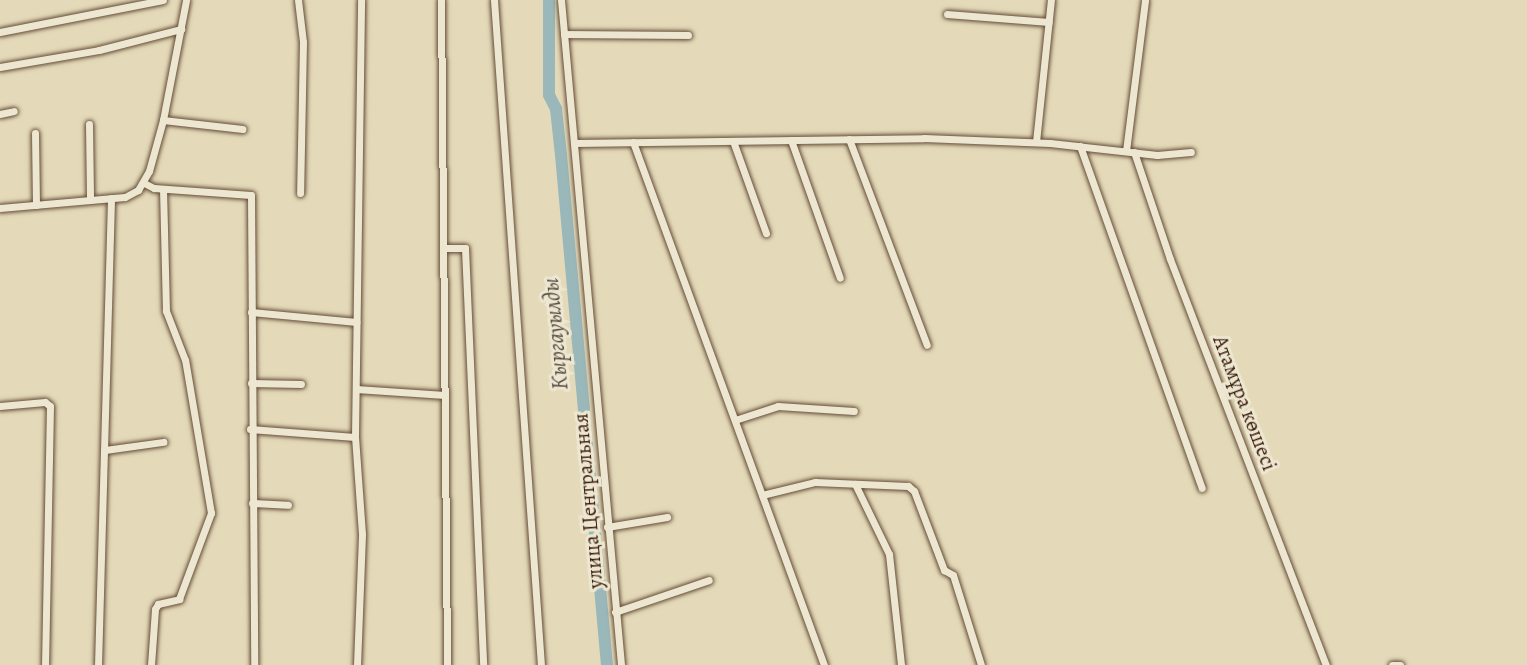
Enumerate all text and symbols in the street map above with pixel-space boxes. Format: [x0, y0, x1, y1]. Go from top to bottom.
water label: Кыргауылды [537, 277, 575, 391]
street label: Атамұра көшесі [1208, 332, 1282, 474]
street label: улица Центральная [568, 412, 608, 590]

